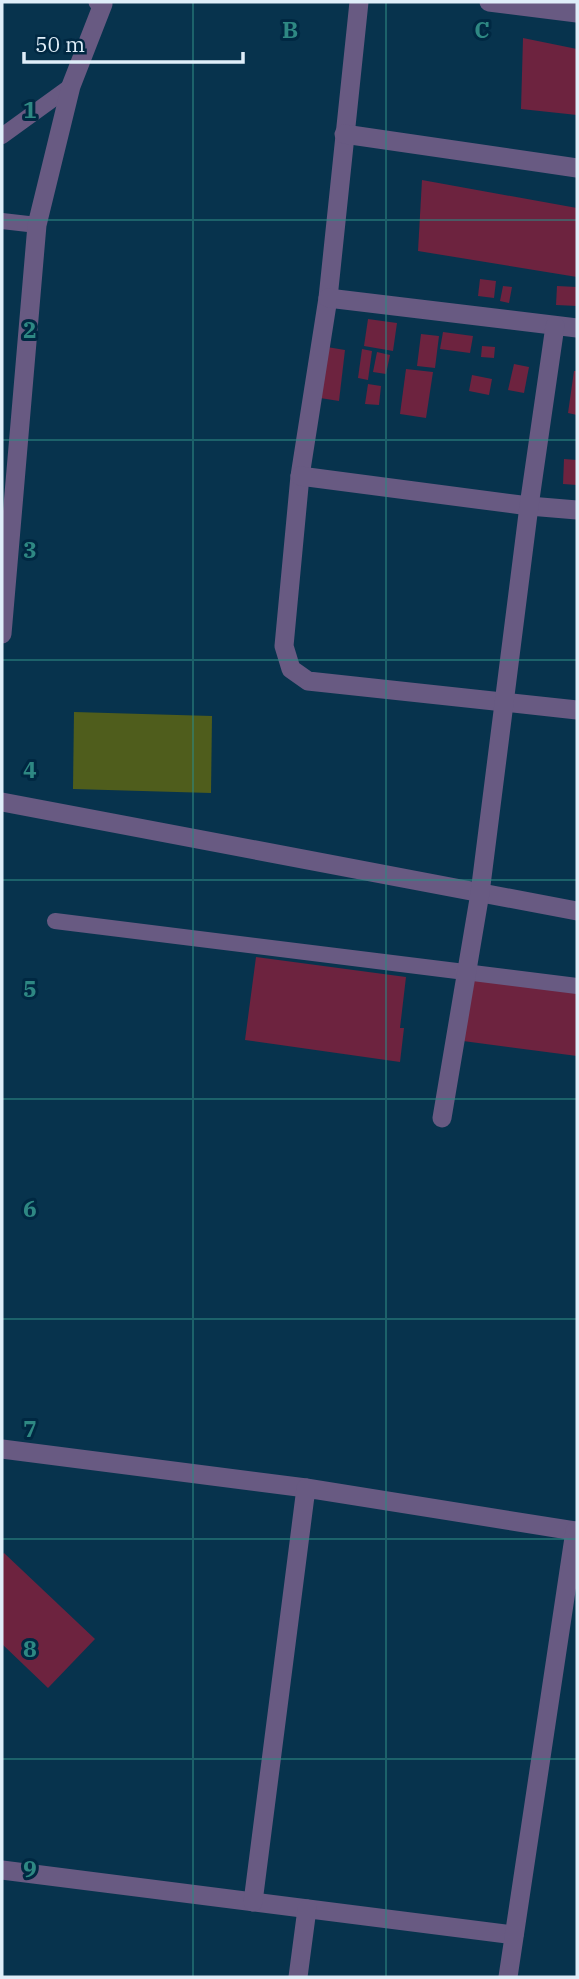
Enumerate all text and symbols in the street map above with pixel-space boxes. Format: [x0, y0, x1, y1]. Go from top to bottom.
text: B [282, 14, 298, 44]
text: C [474, 14, 490, 44]
scale bar [24, 21, 243, 65]
text: 50 m [35, 30, 85, 58]
text: 1 [23, 94, 37, 124]
text: 2 [23, 314, 37, 344]
text: 3 [23, 534, 37, 564]
text: 4 [23, 754, 37, 784]
text: 5 [23, 973, 37, 1003]
text: 6 [23, 1193, 37, 1223]
text: 7 [23, 1413, 37, 1443]
text: 8 [23, 1633, 37, 1663]
text: 9 [23, 1853, 37, 1883]

